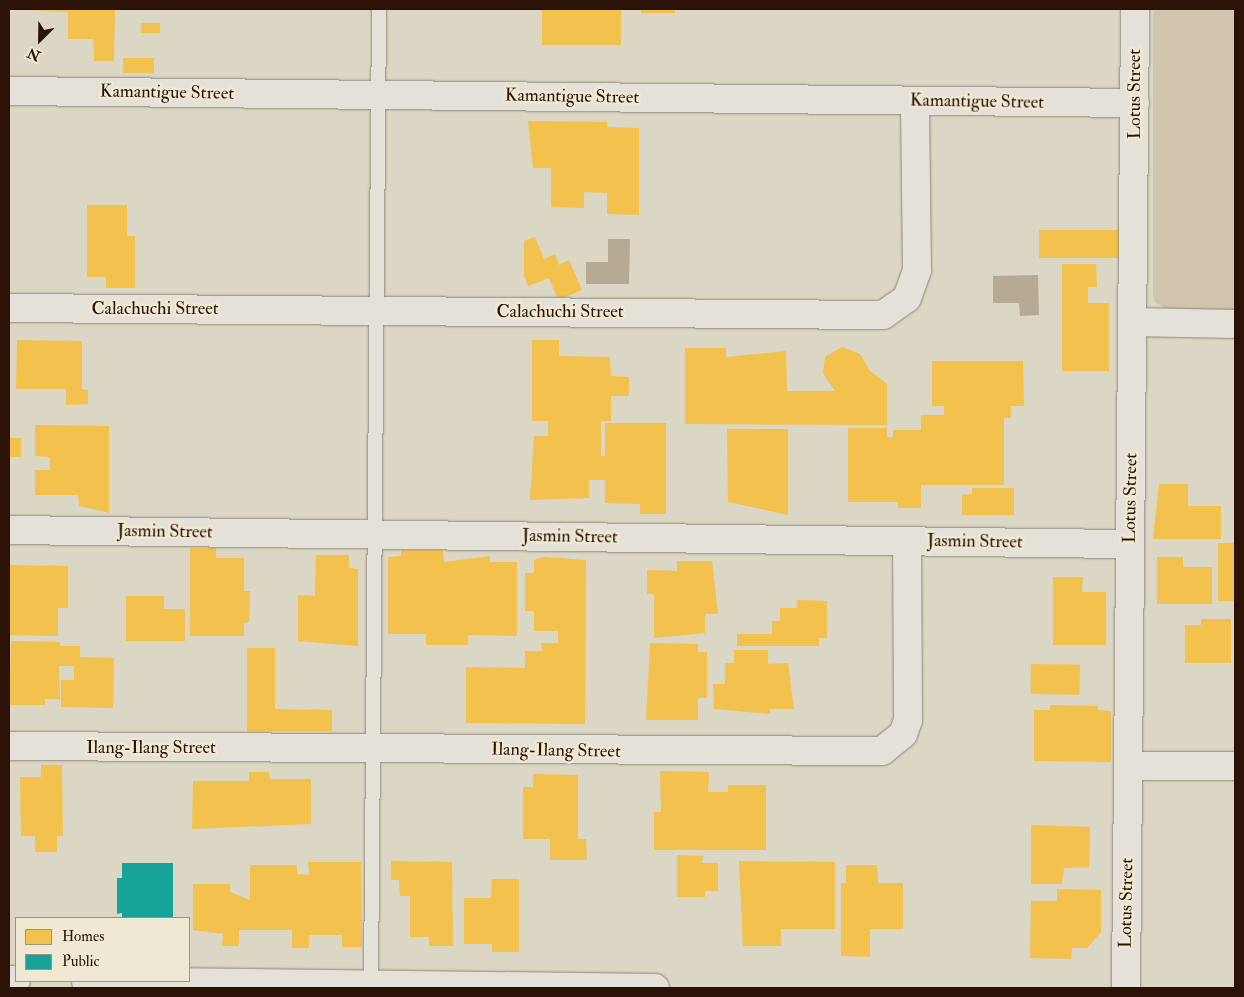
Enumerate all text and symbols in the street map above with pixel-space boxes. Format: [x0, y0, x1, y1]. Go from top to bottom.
north arrow [15, 15, 65, 65]
text: N [25, 44, 43, 65]
street label: Lotus Street [1124, 49, 1146, 139]
street label: Kamantigue Street [100, 81, 234, 105]
street label: Kamantigue Street [505, 85, 639, 109]
street label: Kamantigue Street [910, 90, 1044, 114]
street label: Calachuchi Street [91, 298, 219, 320]
street label: Calachuchi Street [496, 301, 624, 323]
street label: Lotus Street [1119, 453, 1143, 543]
street label: Jasmin Street [117, 520, 213, 544]
street label: Jasmin Street [522, 525, 618, 549]
street label: Jasmin Street [927, 530, 1023, 554]
street label: Ilang-Ilang Street [86, 737, 216, 759]
street label: Ilang-Ilang Street [491, 739, 621, 763]
street label: Lotus Street [1115, 858, 1139, 948]
legend [15, 917, 190, 982]
text: Homes [62, 927, 104, 946]
text: Public [62, 952, 100, 971]

